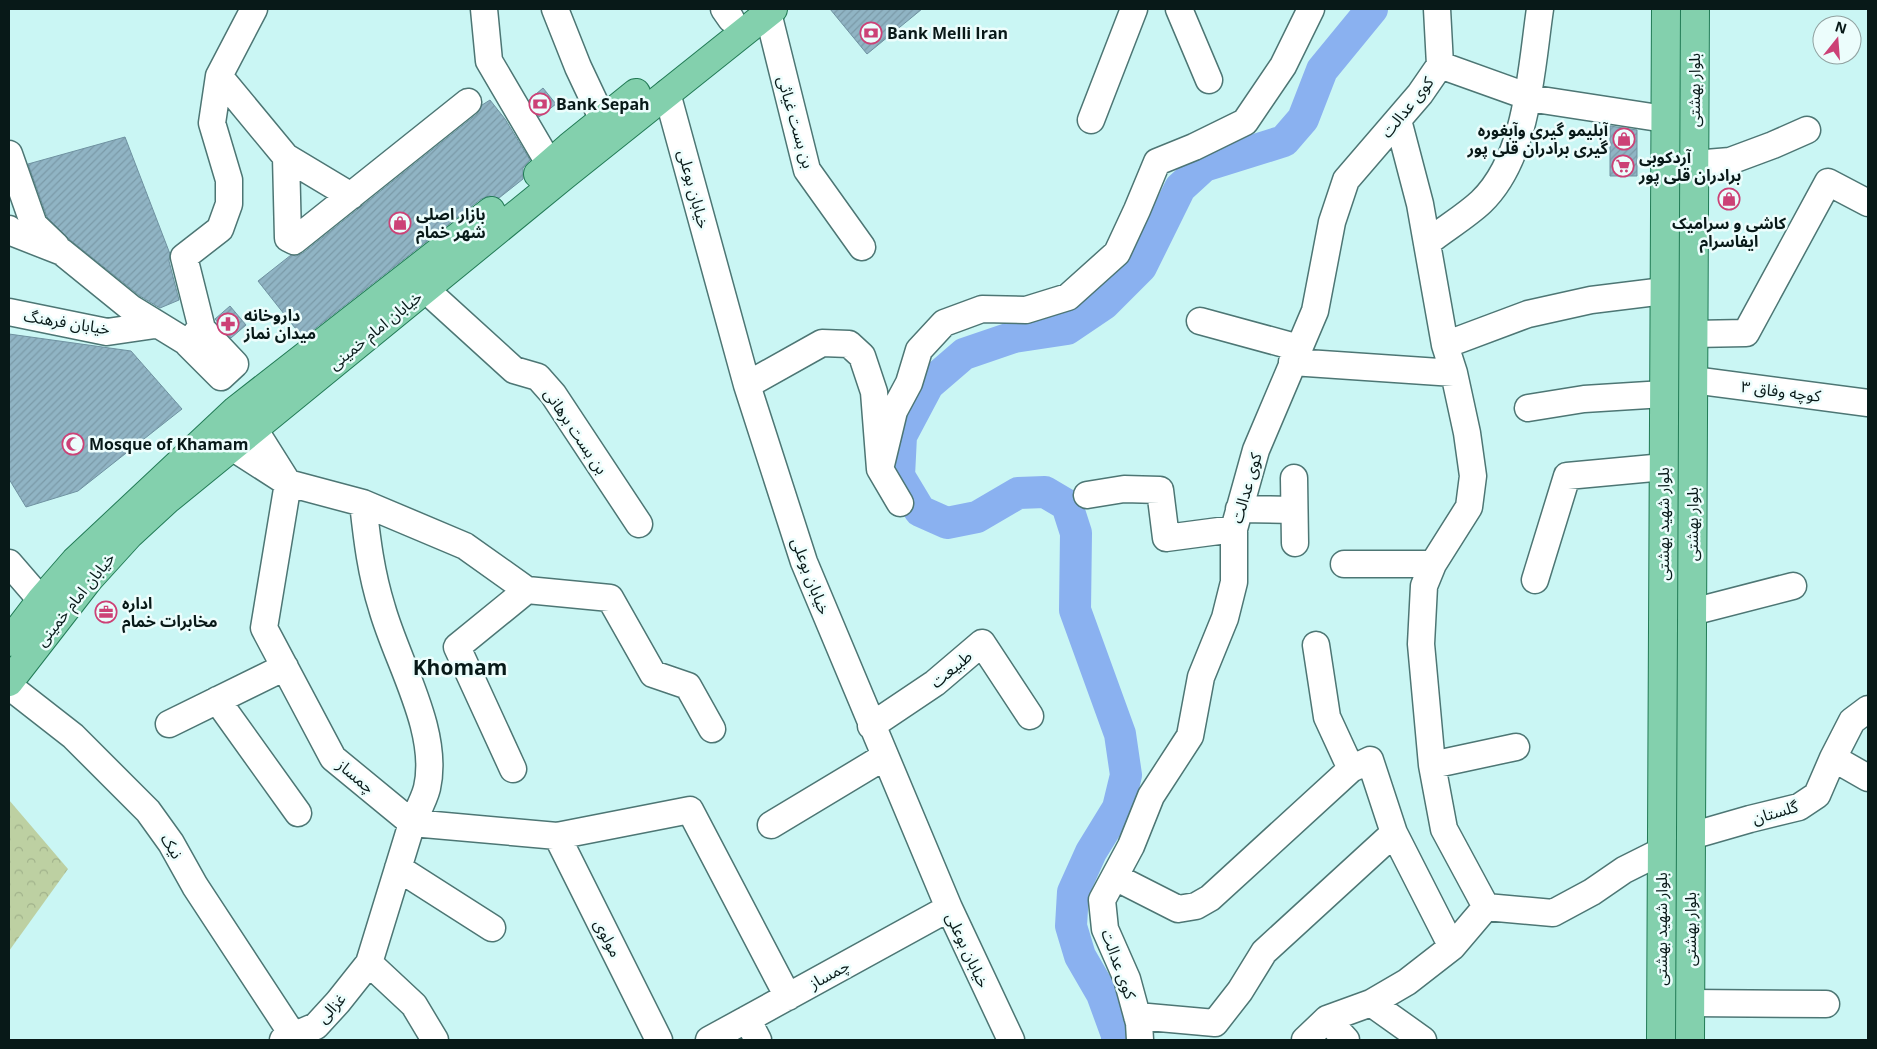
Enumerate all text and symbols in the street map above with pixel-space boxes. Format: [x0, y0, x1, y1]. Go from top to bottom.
north arrow [1812, 15, 1862, 65]
text: N [1833, 16, 1849, 38]
bank icon: Bank Melli Iran [859, 21, 883, 45]
place label: Bank Melli Iran [887, 22, 1008, 44]
street label: بلوار بهشتی [1683, 53, 1705, 127]
street label: کوی عدالت [1376, 72, 1439, 142]
street label: بن بست غیاثی [772, 73, 820, 171]
bank icon: Bank Sepah [528, 92, 552, 116]
place label: Bank Sepah [556, 93, 650, 115]
place label: آبلیمو گیری وآبغوره گیری برادران قلی پور [1466, 119, 1609, 159]
shop icon: آبلیمو گیری وآبغوره گیری برادران قلی پور [1612, 127, 1636, 151]
place label: آردکوبی برادران قلی پور [1638, 146, 1741, 186]
street label: خیابان بوعلی [673, 147, 715, 231]
supermarket icon: آردکوبی برادران قلی پور [1611, 154, 1635, 178]
shop icon: کاشی و سرامیک ایفاسرام [1717, 187, 1741, 211]
place label: بازار اصلی شهر خمام [416, 203, 486, 244]
shop icon: بازار اصلی شهر خمام [388, 211, 412, 235]
place label: کاشی و سرامیک ایفاسرام [1672, 212, 1787, 253]
street label: خیابان امام خمینی [323, 285, 428, 376]
street label: خیابان فرهنگ [22, 304, 112, 340]
place label: داروخانه میدان نماز [243, 304, 316, 344]
pharmacy icon: داروخانه میدان نماز [216, 312, 240, 336]
street label: کوچه وفاق ۳ [1740, 375, 1823, 407]
street label: بن بست برهانی [539, 384, 613, 478]
mosque icon: Mosque of Khamam [61, 432, 85, 456]
place label: Mosque of Khamam [89, 433, 248, 455]
street label: کوی عدالت [1225, 450, 1267, 526]
street label: بلوار شهید بهشتی [1652, 467, 1674, 581]
street label: بلوار بهشتی [1681, 487, 1703, 561]
street label: خیابان بوعلی [786, 534, 836, 618]
street label: خیابان امام خمینی [30, 547, 121, 652]
place label: اداره مخابرات خمام [122, 592, 218, 633]
office icon: اداره مخابرات خمام [94, 600, 118, 624]
street label: طبيعت [925, 645, 977, 693]
district label: Khomam [413, 653, 507, 681]
street label: چمساز [332, 753, 379, 798]
street label: گلستان [1750, 795, 1801, 829]
street label: نیک [156, 829, 188, 863]
street label: بلوار شهید بهشتی [1650, 872, 1672, 986]
street label: بلوار بهشتی [1679, 892, 1701, 966]
street label: خیابان بوعلی [941, 909, 995, 991]
street label: مولوی [589, 915, 627, 961]
street label: کوی عدالت [1096, 926, 1142, 1002]
street label: چمساز [804, 954, 853, 995]
street label: غزالی [312, 988, 350, 1028]

